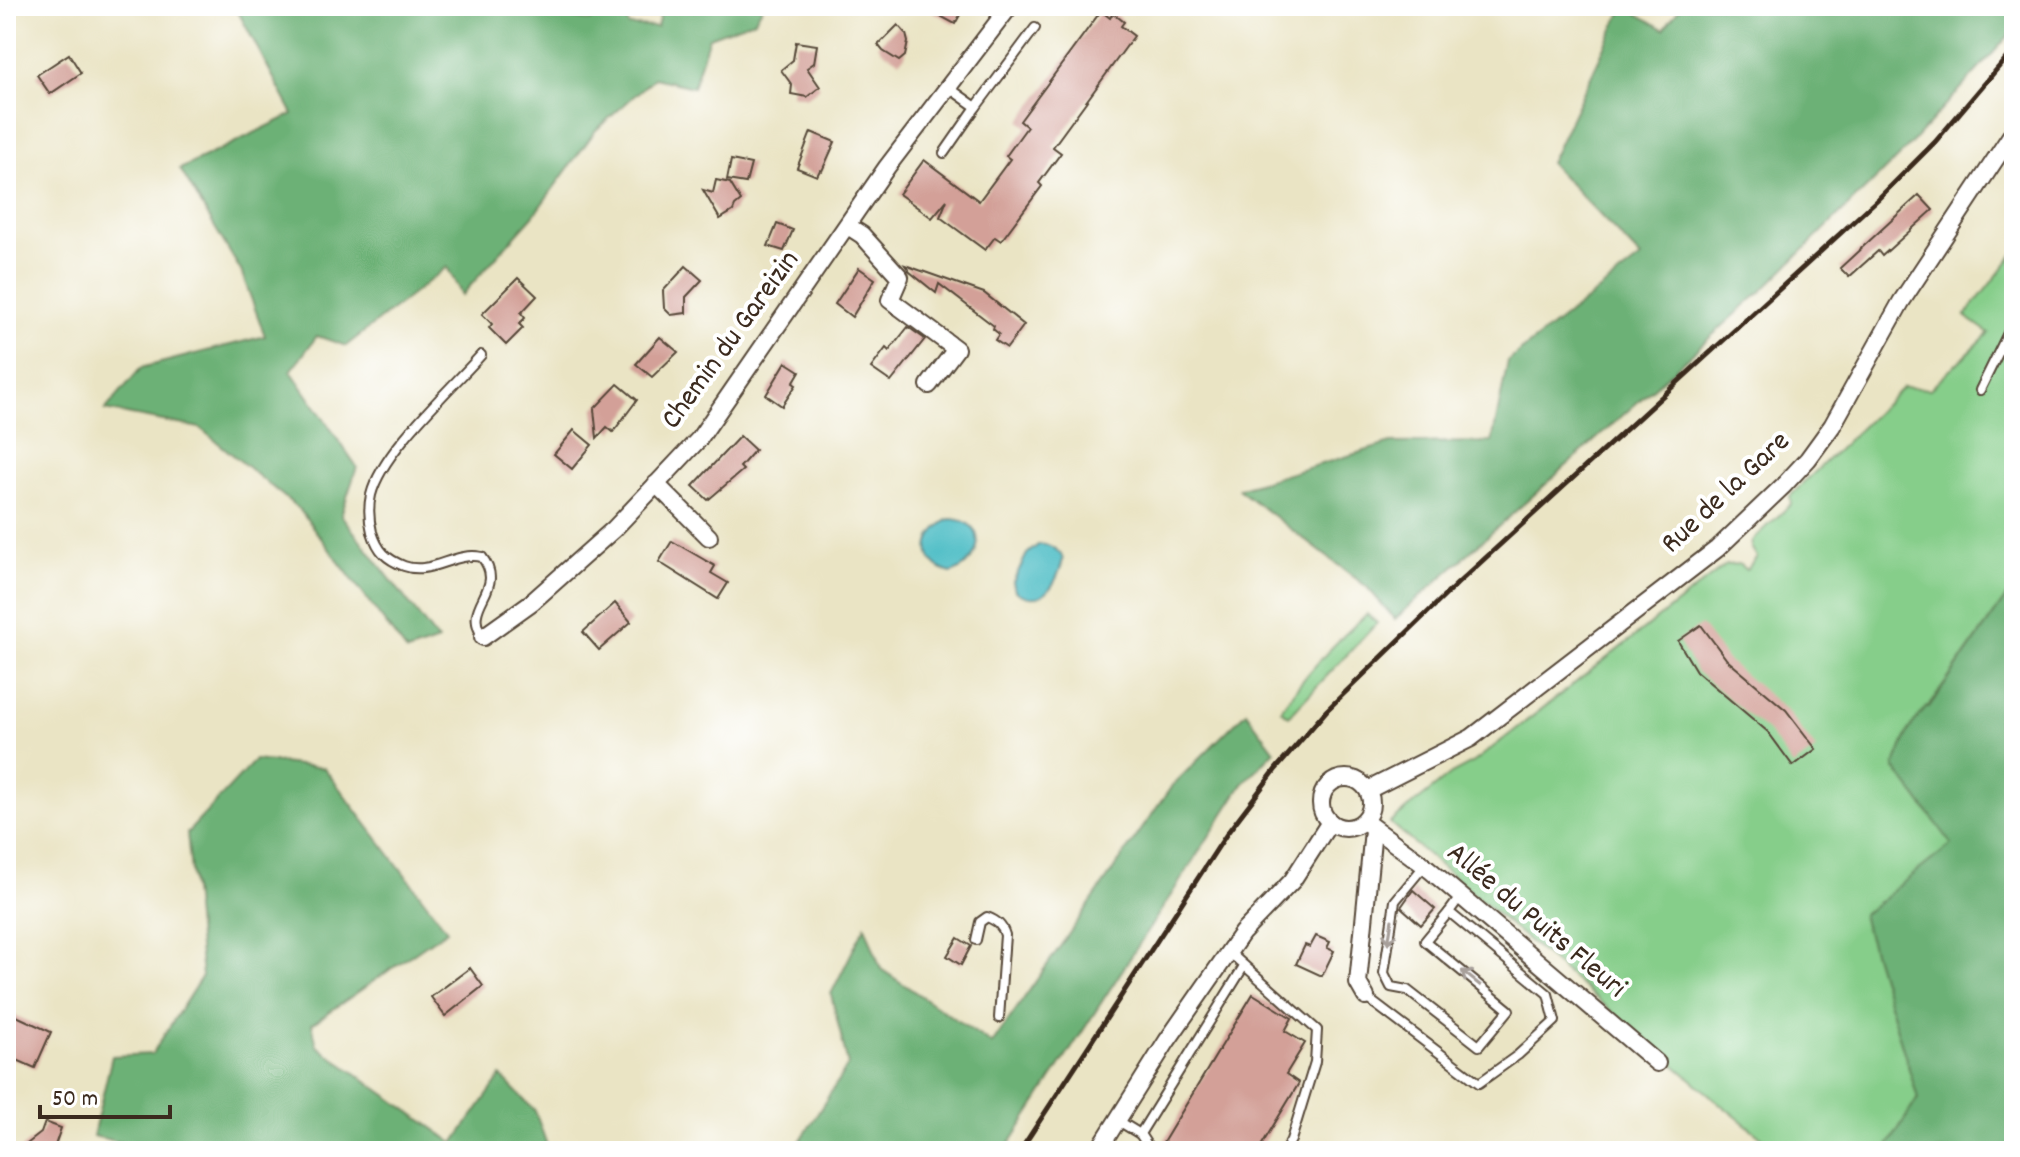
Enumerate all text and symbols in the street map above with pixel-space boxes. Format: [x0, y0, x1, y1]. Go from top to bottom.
street label: Chemin du Gareizin [652, 243, 812, 439]
street label: Rue de la Gare [1653, 423, 1801, 565]
street label: Allée du Puits Fleuri [1436, 834, 1634, 1010]
one-way arrow [1382, 919, 1397, 945]
one-way arrow [1460, 970, 1481, 988]
scale bar [40, 1069, 170, 1119]
text: 50 m [52, 1083, 98, 1117]

